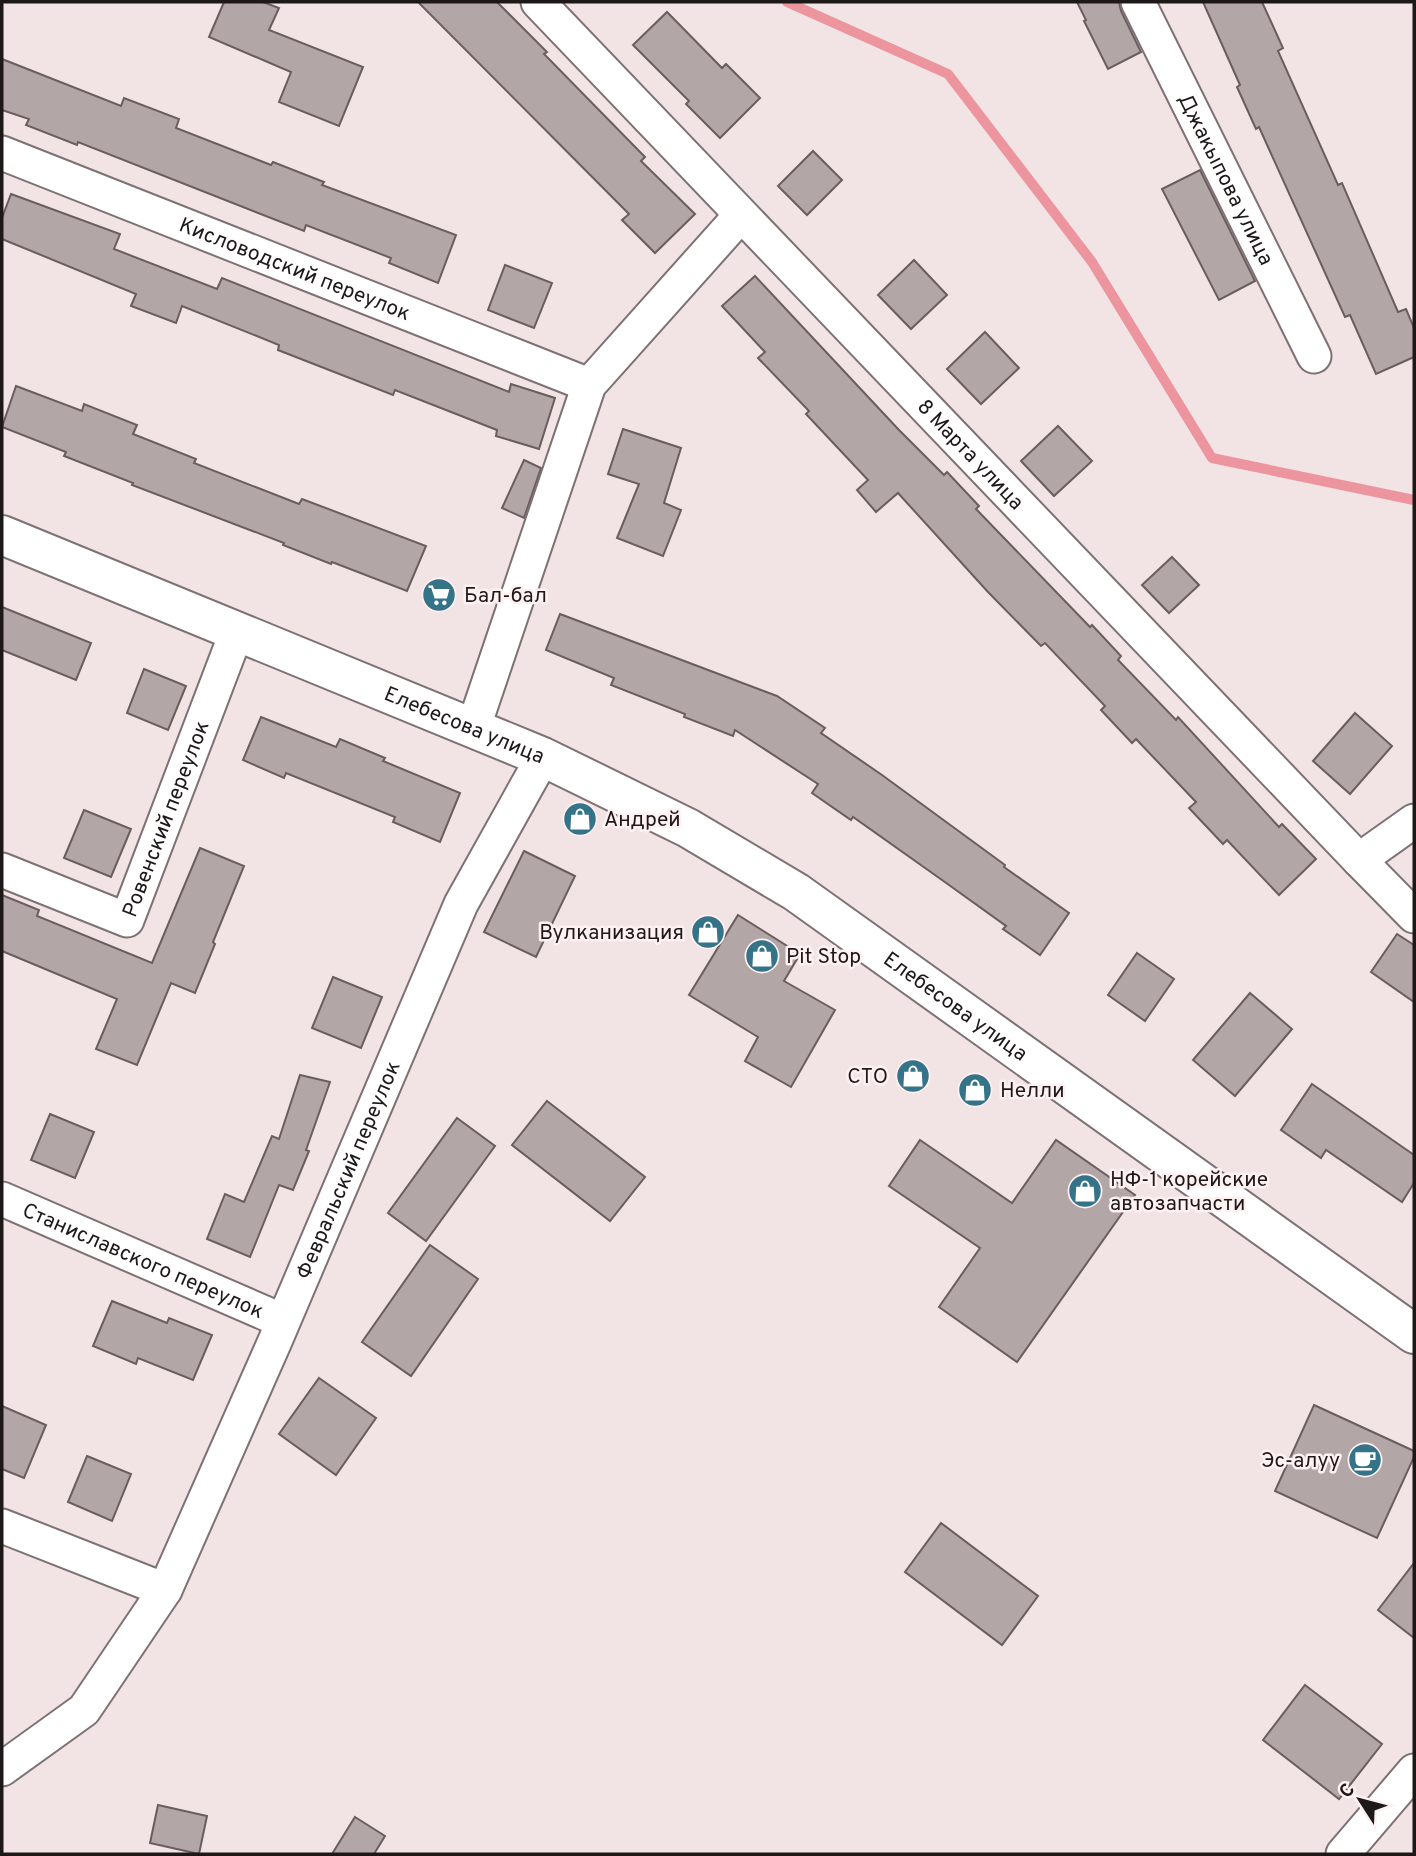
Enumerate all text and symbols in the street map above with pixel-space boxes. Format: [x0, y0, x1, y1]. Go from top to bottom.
street label: Джакыпова улица [1171, 90, 1279, 270]
street label: Кисловодский переулок [175, 212, 414, 328]
street label: 8 Марта улица [910, 394, 1029, 516]
supermarket icon: Бал-бал [420, 576, 458, 614]
place label: Бал-бал [464, 583, 547, 610]
street label: Елебесова улица [380, 681, 548, 771]
street label: Ровенский переулок [117, 717, 217, 921]
shop icon: Андрей [561, 800, 599, 838]
place label: Андрей [604, 807, 681, 834]
shop icon: Вулканизация [689, 913, 727, 951]
place label: Вулканизация [539, 920, 684, 947]
shop icon: Pit Stop [743, 937, 781, 975]
place label: Pit Stop [786, 944, 861, 971]
street label: Елебесова улица [877, 947, 1032, 1068]
street label: Февральский переулок [291, 1057, 408, 1284]
shop icon: СТО [894, 1057, 932, 1095]
place label: СТО [847, 1064, 888, 1091]
shop icon: Нелли [956, 1071, 994, 1109]
place label: Нелли [1000, 1078, 1065, 1105]
place label: НФ-1 корейские автозапчасти [1110, 1167, 1268, 1218]
shop icon: НФ-1 корейские автозапчасти [1066, 1172, 1104, 1210]
street label: Станиславского переулок [18, 1197, 268, 1326]
cafe icon: Эс-алуу [1346, 1441, 1384, 1479]
place label: Эс-алуу [1261, 1448, 1340, 1475]
north arrow [1325, 1765, 1395, 1835]
text: С [1335, 1779, 1361, 1803]

